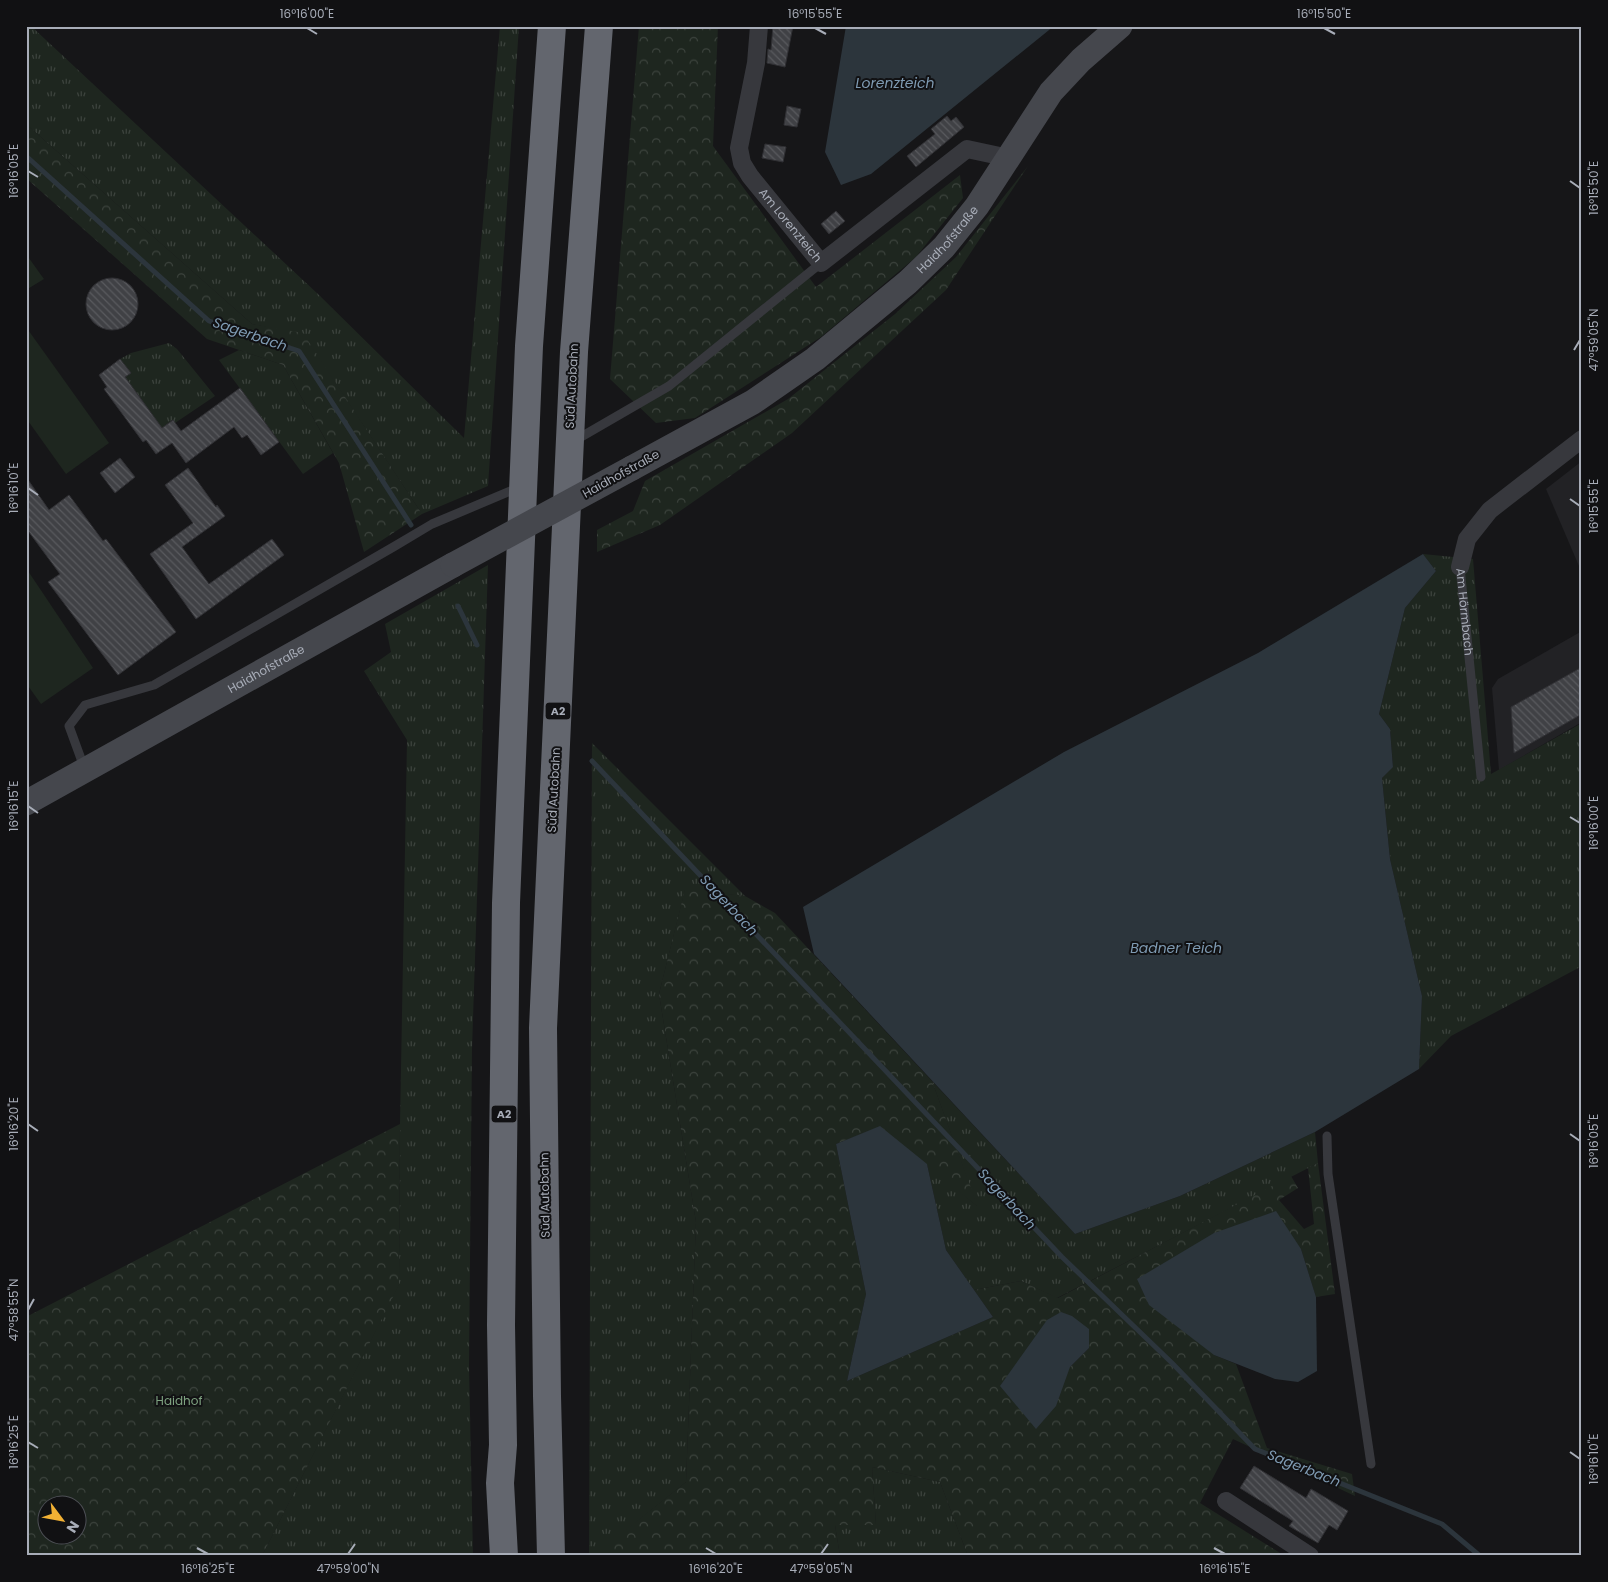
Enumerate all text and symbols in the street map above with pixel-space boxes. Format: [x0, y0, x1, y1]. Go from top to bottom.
text: 16°16'00"E [280, 5, 334, 22]
text: 16°15'55"E [788, 5, 842, 22]
text: 16°15'50"E [1297, 5, 1351, 22]
water label: Lorenzteich [856, 73, 934, 93]
text: 16°16'05"E [5, 144, 22, 198]
text: 16°15'50"E [1585, 161, 1602, 215]
street label: Am Lorenzteich [755, 184, 826, 266]
street label: Haidhofstraße [913, 202, 982, 277]
text: 47°59'05"N [1585, 308, 1602, 372]
water label: Sagerbach [210, 312, 290, 356]
street label: Süd Autobahn [561, 343, 582, 429]
street label: Haidhofstraße [579, 445, 662, 502]
text: 16°16'10"E [5, 463, 22, 513]
text: 16°15'55"E [1585, 479, 1602, 533]
street label: Am Hörmbach [1452, 567, 1478, 656]
street label: Haidhofstraße [224, 640, 308, 697]
road number: A2 [546, 702, 570, 719]
street label: Süd Autobahn [543, 747, 564, 833]
text: 16°16'15"E [5, 781, 22, 831]
text: 16°16'00"E [1585, 796, 1602, 850]
water label: Sagerbach [695, 870, 763, 940]
water label: Badner Teich [1130, 938, 1222, 958]
text: 16°16'20"E [5, 1097, 22, 1151]
road number: A2 [492, 1106, 516, 1122]
text: 16°16'05"E [1585, 1114, 1602, 1168]
street label: Süd Autobahn [535, 1152, 554, 1238]
water label: Sagerbach [973, 1164, 1041, 1234]
text: 47°58'55"N [5, 1278, 22, 1342]
park label: Haidhof [156, 1392, 202, 1409]
text: 16°16'25"E [5, 1415, 22, 1469]
text: 16°16'10"E [1585, 1434, 1602, 1484]
water label: Sagerbach [1264, 1444, 1344, 1492]
north arrow [38, 1494, 88, 1544]
text: N [62, 1517, 84, 1537]
text: 16°16'25"E [181, 1560, 235, 1577]
text: 47°59'00"N [316, 1560, 380, 1577]
text: 16°16'20"E [689, 1560, 743, 1577]
text: 47°59'05"N [789, 1560, 853, 1577]
text: 16°16'15"E [1200, 1560, 1250, 1577]

